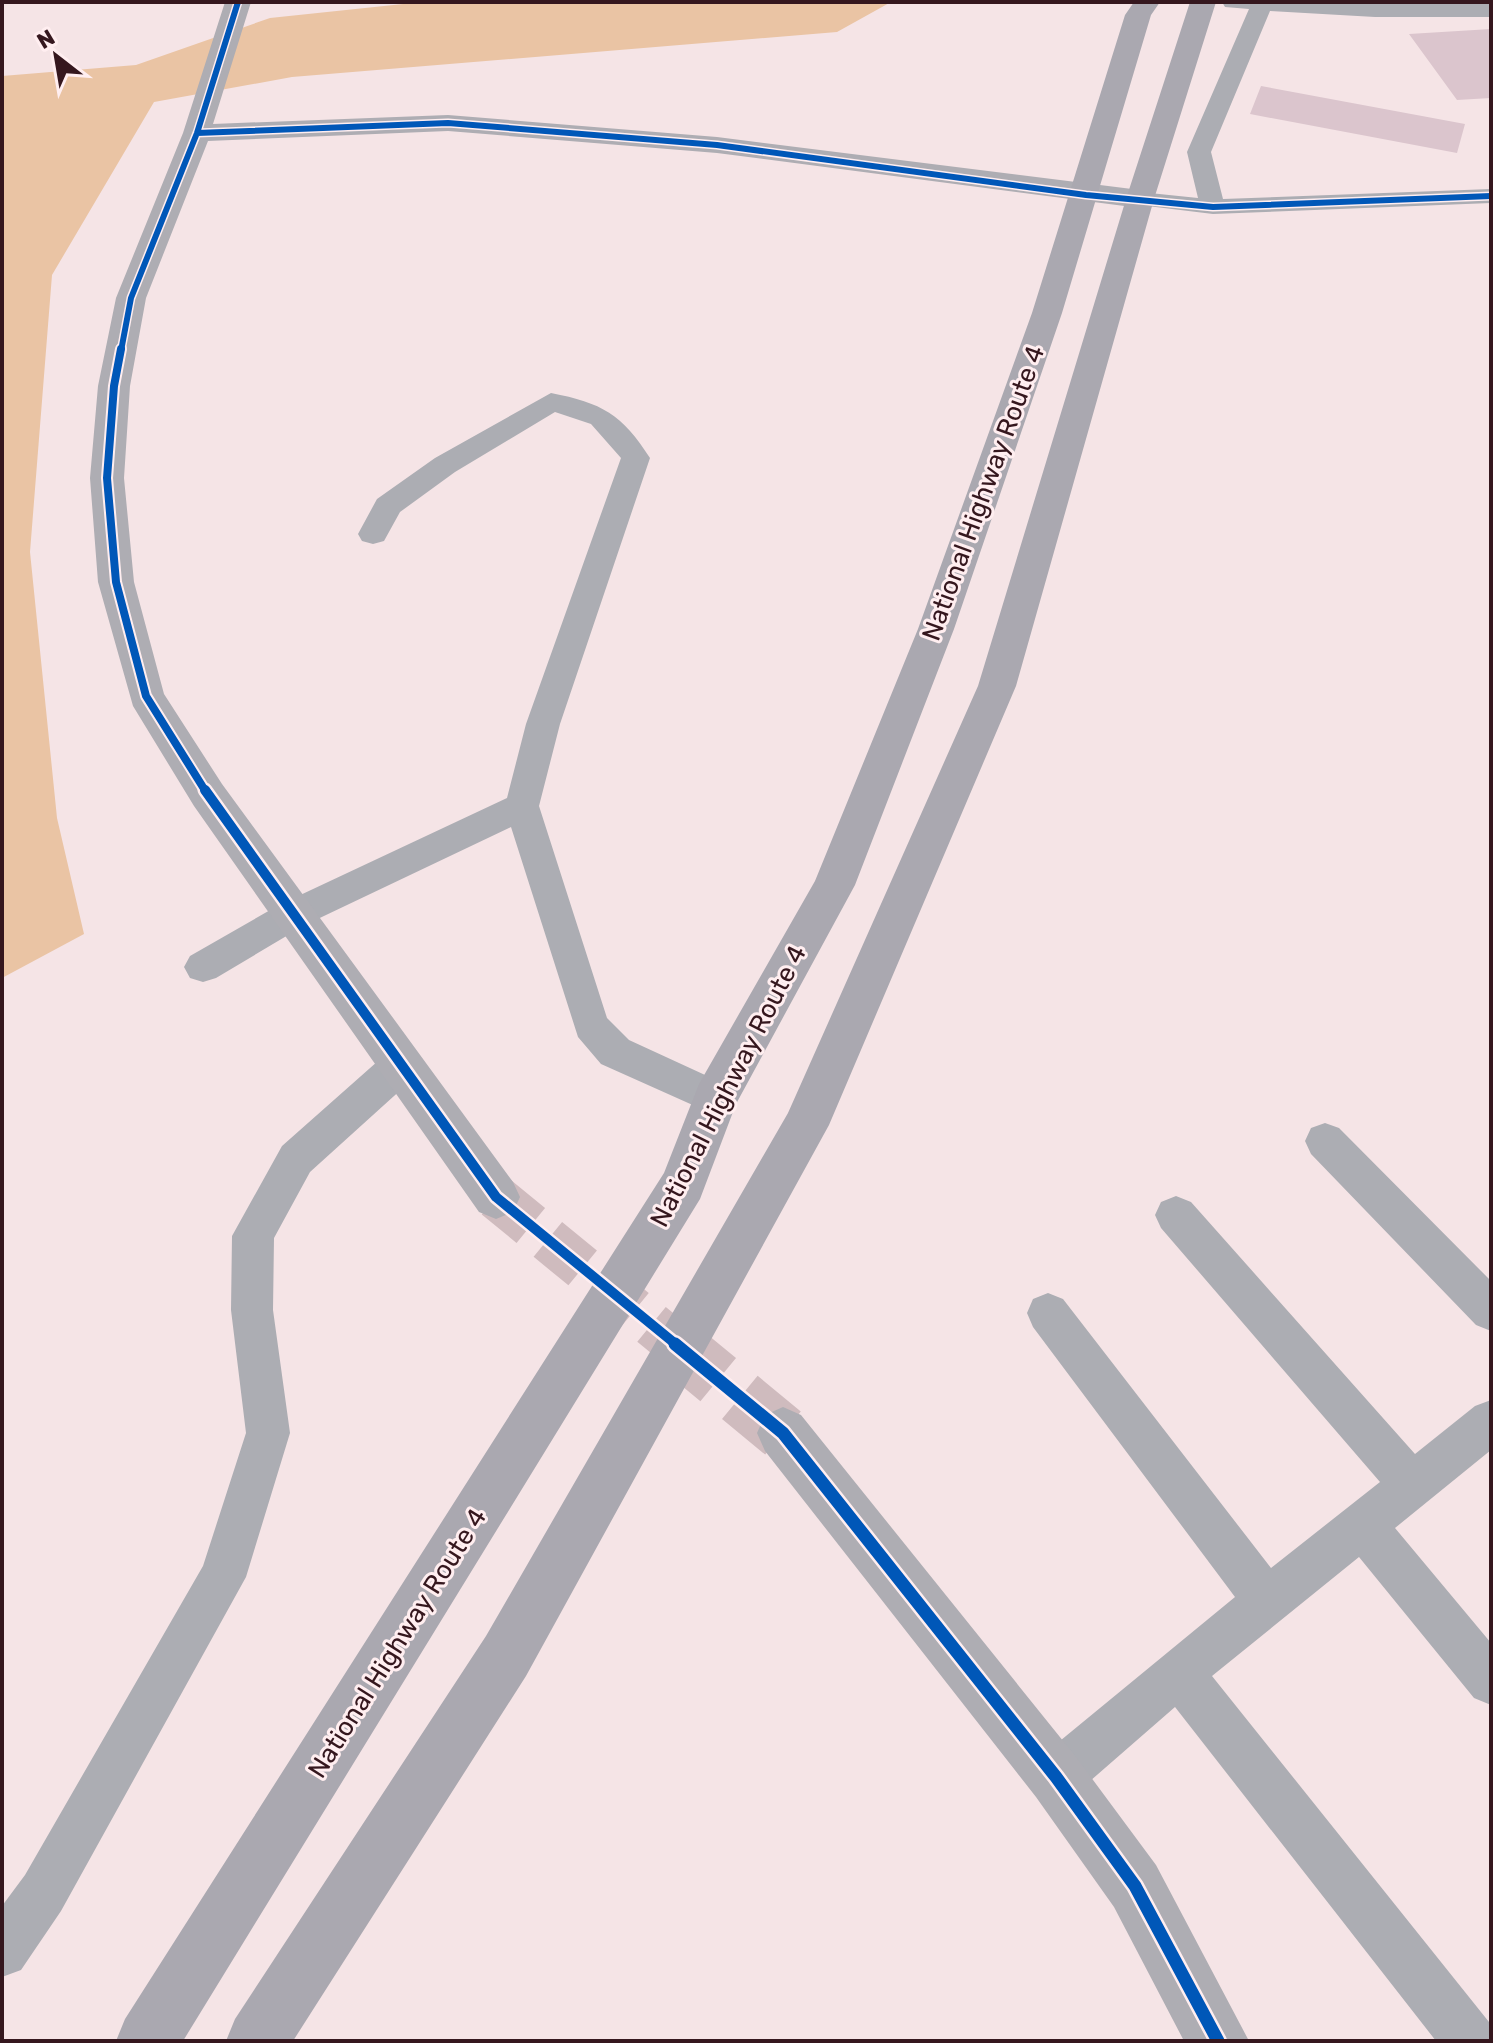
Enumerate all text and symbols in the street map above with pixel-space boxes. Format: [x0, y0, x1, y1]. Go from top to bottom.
north arrow [16, 16, 96, 96]
text: N [32, 24, 60, 55]
street label: National Highway Route 4 [916, 341, 1051, 645]
street label: National Highway Route 4 [644, 940, 813, 1232]
street label: National Highway Route 4 [302, 1503, 493, 1784]

